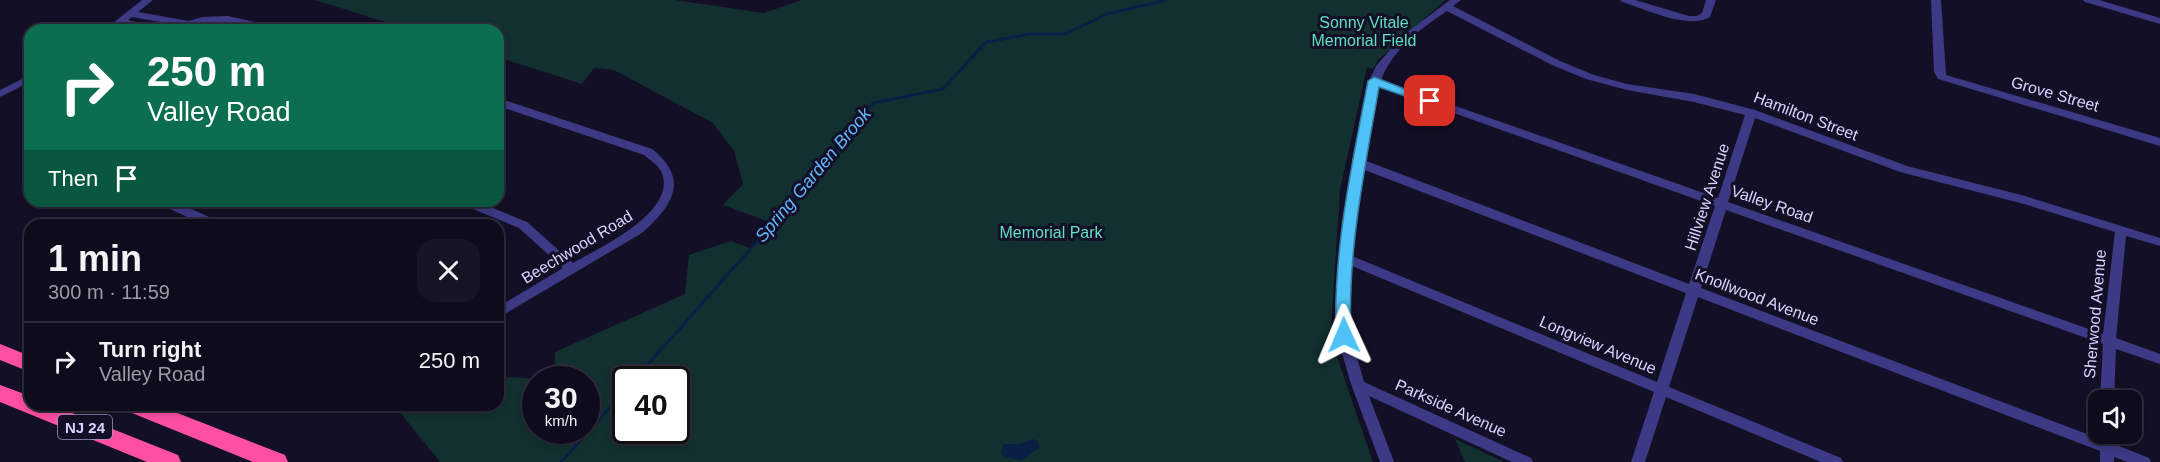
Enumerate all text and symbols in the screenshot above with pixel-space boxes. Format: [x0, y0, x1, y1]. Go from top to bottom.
park label: Sonny Vitale Memorial Field [1312, 14, 1416, 49]
icon: right [48, 48, 126, 126]
text: 250 m [147, 48, 266, 95]
street label: Grove Street [2009, 73, 2101, 115]
pin [1404, 75, 1455, 126]
icon: arrive [1413, 84, 1446, 117]
street label: Hamilton Street [1751, 88, 1861, 144]
text: Valley Road [147, 97, 291, 127]
water label: Spring Garden Brook [751, 103, 876, 246]
street label: Hillview Avenue [1682, 141, 1732, 253]
icon: arrive [110, 162, 143, 195]
text: Then [48, 166, 98, 191]
street label: Valley Road [1729, 182, 1815, 226]
street label: Beechwood Road [518, 207, 636, 287]
park label: Memorial Park [999, 224, 1104, 241]
text: 1 min [48, 238, 142, 279]
button: close [417, 239, 480, 302]
street label: Sherwood Avenue [2081, 249, 2109, 379]
street label: Knollwood Avenue [1693, 266, 1821, 329]
text: 300 m · 11:59 [48, 281, 170, 303]
position arrow [1312, 303, 1376, 367]
street label: Longview Avenue [1537, 313, 1659, 377]
text: Turn right [99, 337, 201, 362]
icon: right [48, 345, 81, 378]
text: 250 m [419, 348, 480, 373]
text: Valley Road [99, 363, 205, 385]
speed limit sign: 40 [612, 366, 690, 444]
street label: Parkside Avenue [1393, 376, 1509, 440]
text: 30 [544, 381, 578, 414]
map controls [2088, 390, 2142, 444]
button: sound [2088, 390, 2142, 444]
text: km/h [545, 412, 577, 429]
road number: NJ 24 [58, 415, 112, 439]

